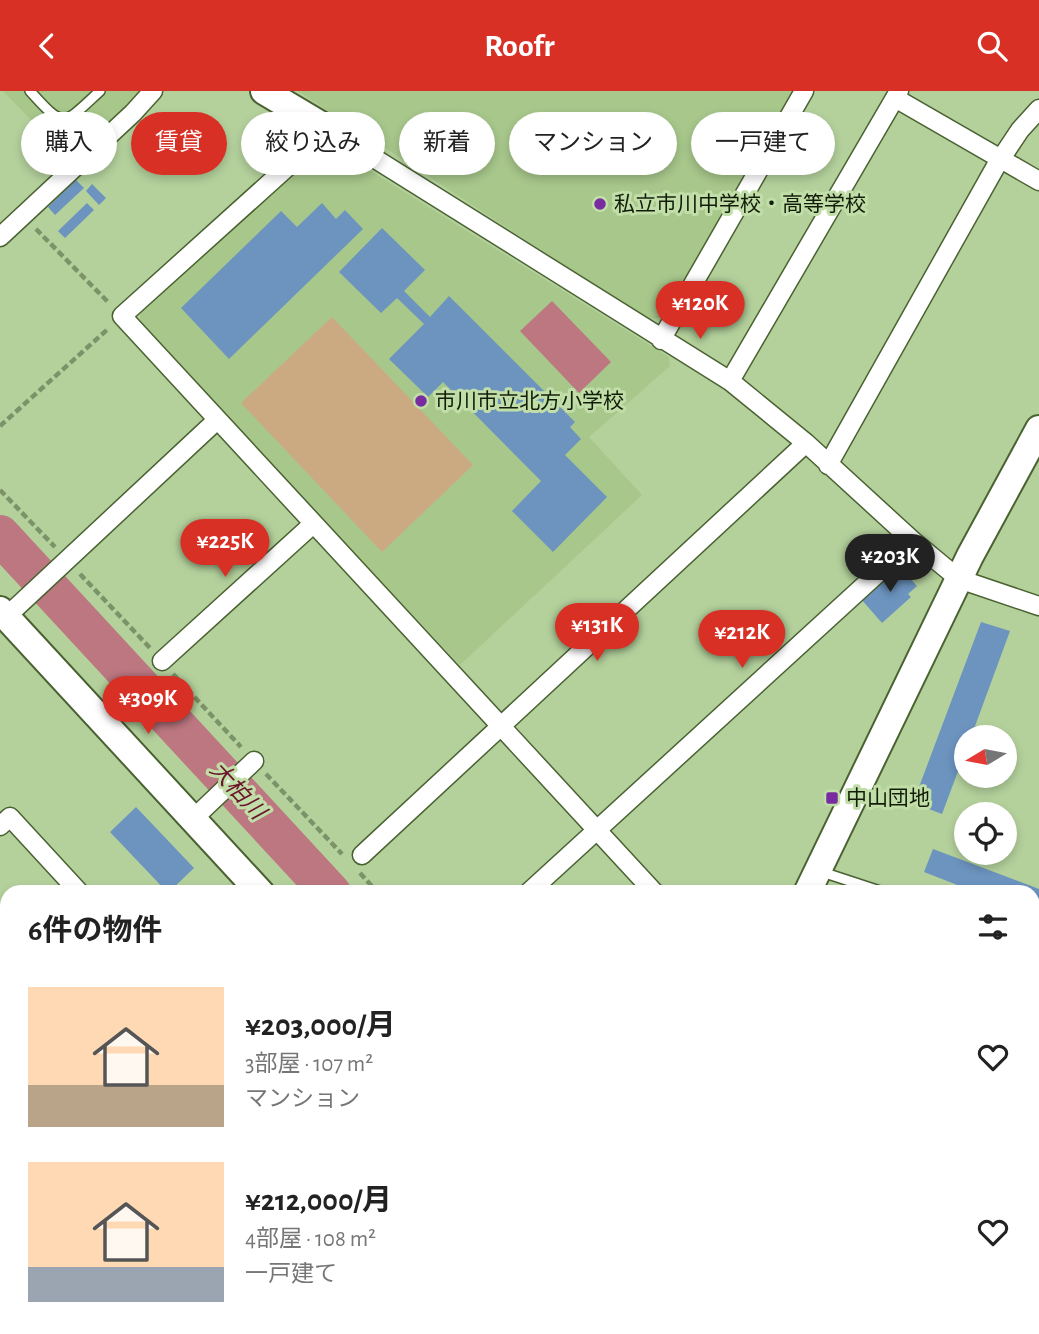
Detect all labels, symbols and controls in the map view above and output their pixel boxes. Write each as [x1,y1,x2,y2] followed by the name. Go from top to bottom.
[28,27,66,65] icon: back
[973,27,1011,65] icon: search
[484,30,555,62] text: Roofr
[21,112,117,175] chip: 購入
[131,112,227,175] chip: 賃貸
[241,112,385,175] chip: 絞り込み
[399,112,495,175] chip: 新着
[509,112,677,175] chip: マンション
[691,112,835,175] chip: 一戸建て
[614,193,866,215] place label: 私立市川中学校・高等学校
[592,196,608,212] marker: 私立市川中学校・高等学校
[651,281,749,341] pin: ¥120K
[672,292,728,315] text: ¥120K
[435,390,624,412] place label: 市川市立北方小学校
[413,393,429,409] marker: 市川市立北方小学校
[176,519,274,579] pin: ¥225K
[196,530,254,553] text: ¥225K
[841,535,939,594] pin: ¥203K
[861,545,919,568] text: ¥203K
[548,603,646,663] pin: ¥131K
[693,611,791,670] pin: ¥212K
[571,614,623,637] text: ¥131K
[714,621,770,644] text: ¥212K
[99,677,197,736] pin: ¥309K
[119,687,177,710] text: ¥309K
[954,725,1017,787] north arrow
[954,725,1017,865] map controls
[205,757,272,826] water label: 大柏川
[846,787,930,809] place label: 中山団地
[824,790,840,806] marker: 中山団地
[954,802,1017,865] button: locate
[974,908,1012,946] icon: filters
[28,916,163,946] text: 6件の物件
[245,1011,396,1041] text: ¥203,000/月
[84,1015,168,1099] icon: home
[974,1038,1012,1076] icon: heart
[245,1053,373,1076] text: 3部屋 · 107 m²
[245,1088,360,1111] text: マンション
[245,1186,392,1216] text: ¥212,000/月
[84,1190,168,1274] icon: home
[974,1213,1012,1251] icon: heart
[245,1228,376,1251] text: 4部屋 · 108 m²
[245,1263,337,1286] text: 一戸建て

